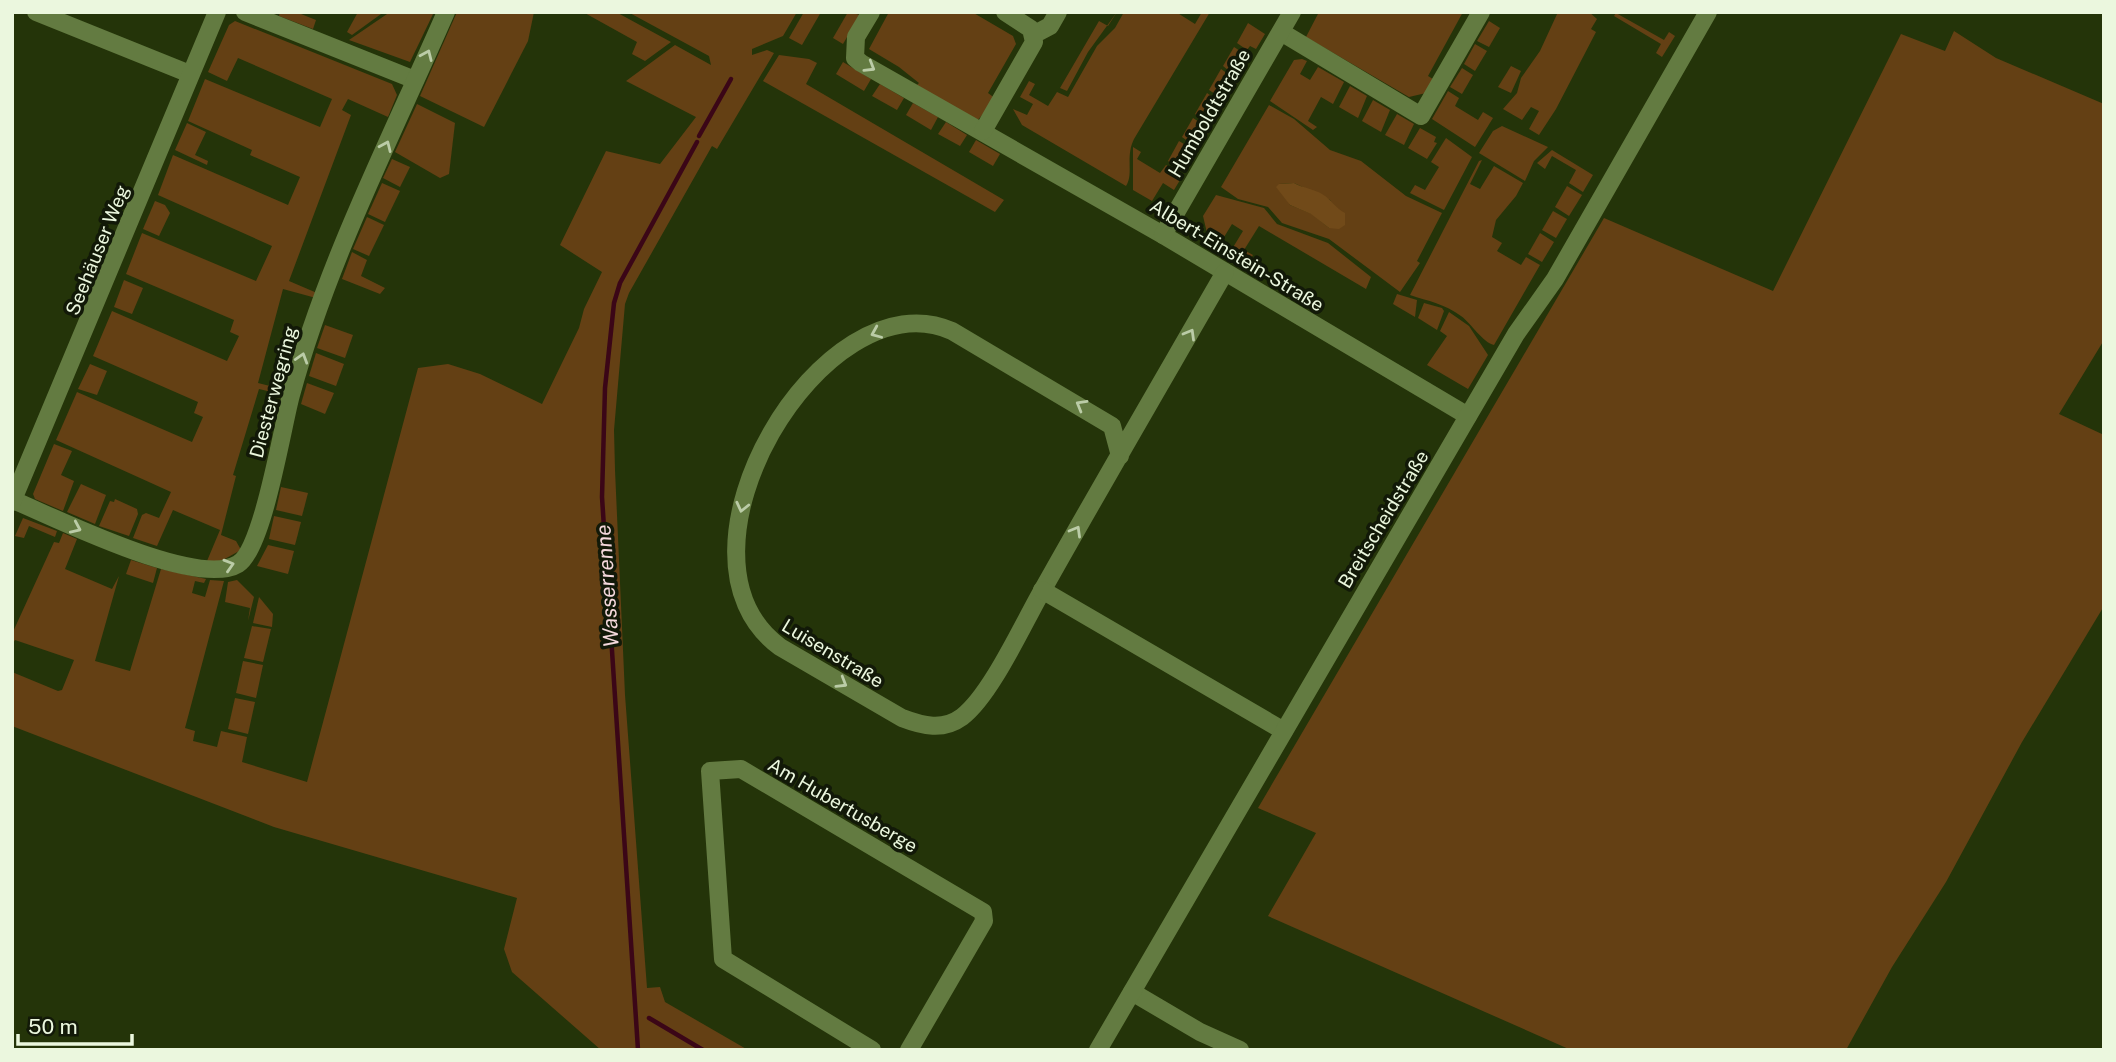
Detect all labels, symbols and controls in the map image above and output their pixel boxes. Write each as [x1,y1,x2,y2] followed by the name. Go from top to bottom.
[1163,45,1255,181] street label: Humboldtstraße
[419,50,433,63] one-way arrow
[862,59,875,72] one-way arrow
[378,141,392,153] one-way arrow
[61,182,133,318] street label: Seehäuser Weg
[1146,194,1328,316] street label: Albert-Einstein-Straße
[245,323,301,460] street label: Diesterwegring
[871,325,884,339] one-way arrow
[1182,328,1195,341] one-way arrow
[294,352,309,364] one-way arrow
[1075,401,1088,414] one-way arrow
[1333,446,1433,592] street label: Breitscheidstraße
[736,501,750,513] one-way arrow
[68,520,81,534] one-way arrow
[590,524,624,648] water label: Wasserrenne
[1068,525,1081,538] one-way arrow
[223,559,235,574] one-way arrow
[778,614,888,692] street label: Luisenstraße
[834,675,847,688] one-way arrow
[764,753,922,857] street label: Am Hubertusberge
[18,1002,131,1046] scale bar
[28,1014,78,1039] text: 50 m

